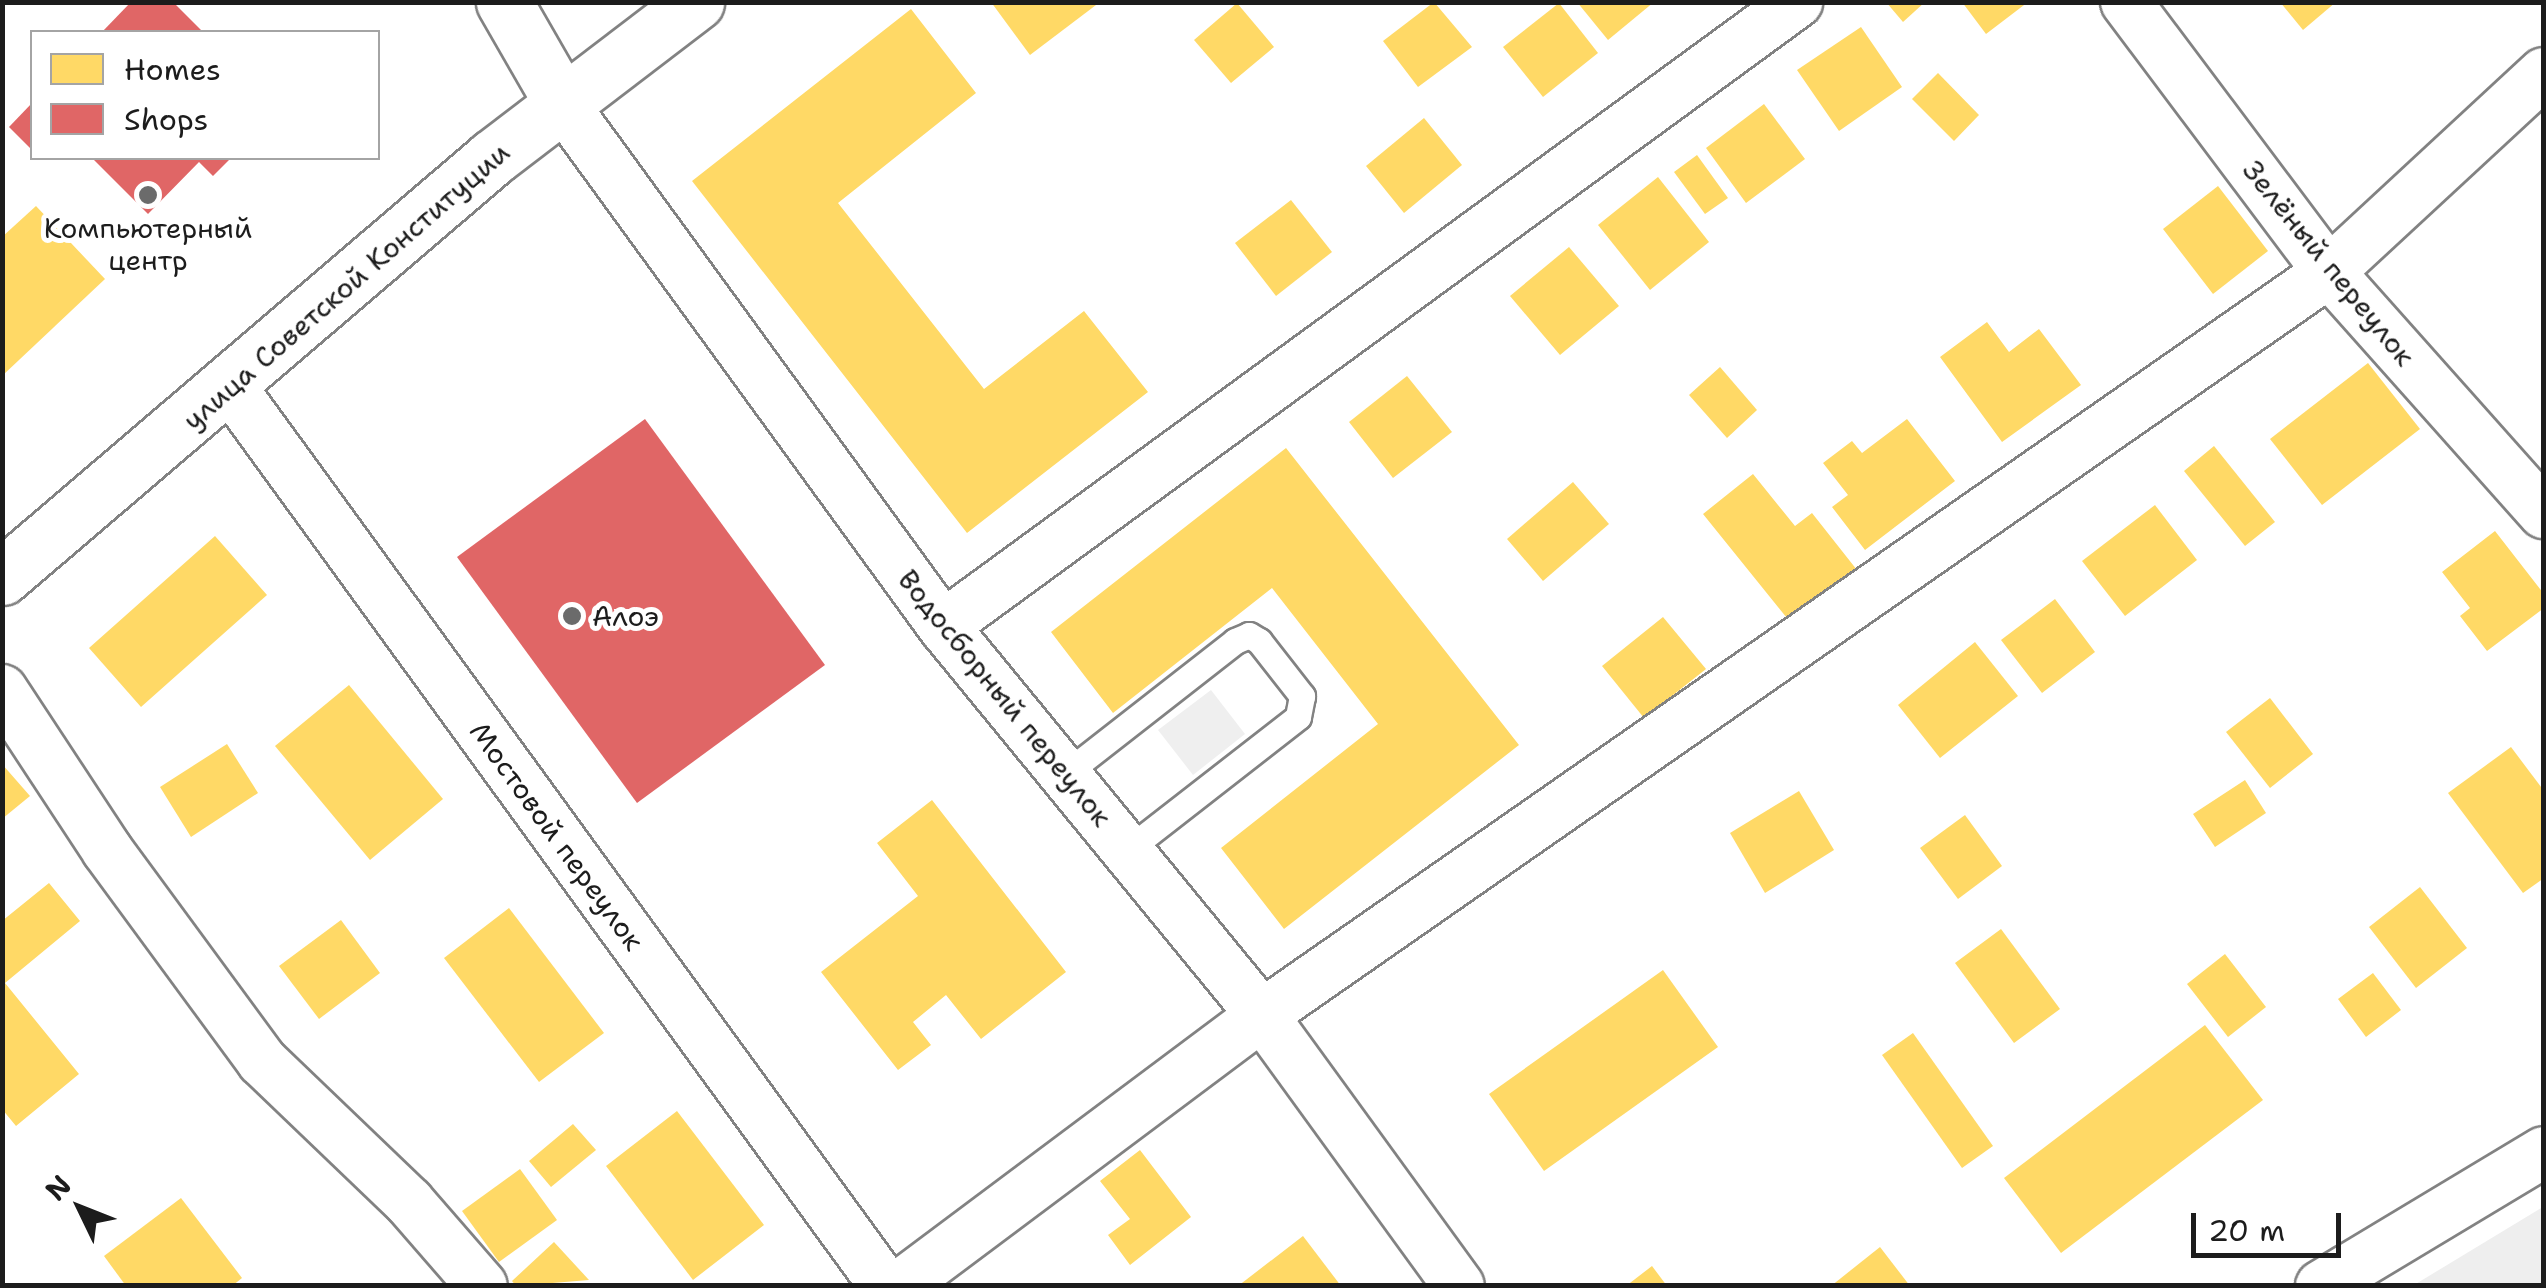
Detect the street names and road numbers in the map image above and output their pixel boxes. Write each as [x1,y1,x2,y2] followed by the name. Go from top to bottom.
[176,135,516,437] street label: улица Советской Конституции
[2236,154,2422,372] street label: Зелёный переулок
[891,563,1119,833] street label: Водосборный переулок
[463,715,651,957] street label: Мостовой переулок

